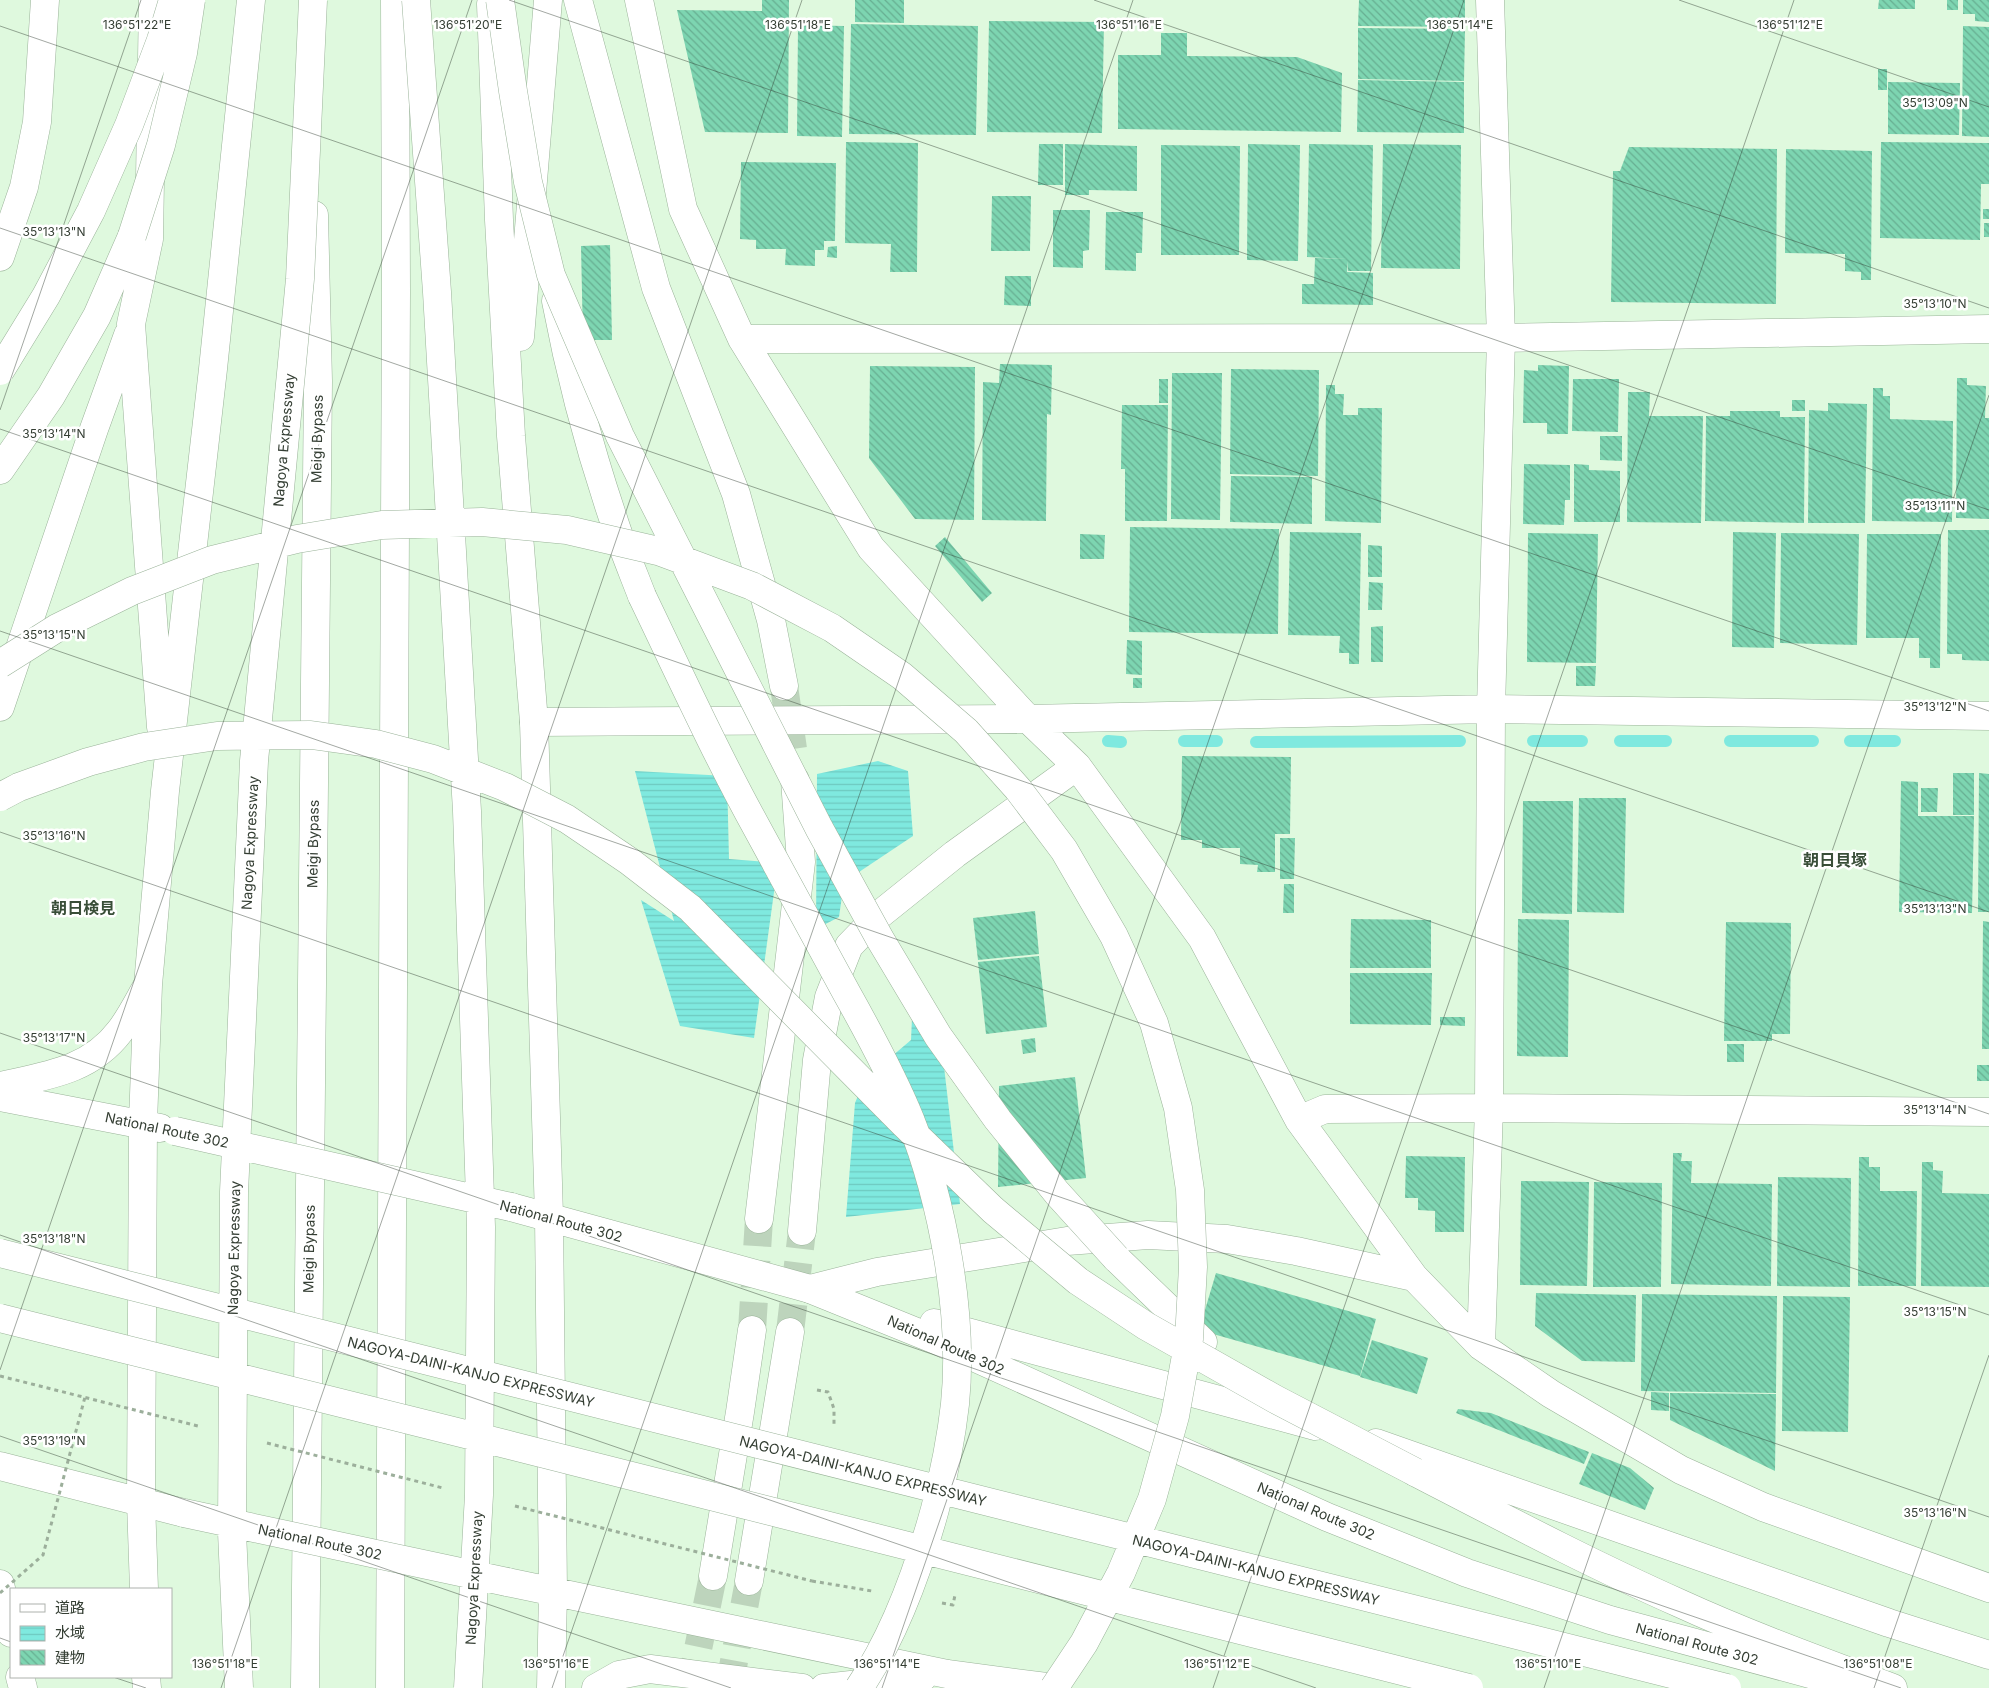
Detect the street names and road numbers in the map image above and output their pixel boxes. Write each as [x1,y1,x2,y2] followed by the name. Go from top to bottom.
[269,372,298,508] street label: Nagoya Expressway
[307,395,326,483] street label: Meigi Bypass
[237,775,262,910] street label: Nagoya Expressway
[303,800,322,888] street label: Meigi Bypass
[104,1108,231,1151] street label: National Route 302
[224,1181,243,1315] street label: Nagoya Expressway
[498,1196,624,1245] street label: National Route 302
[299,1205,318,1293] street label: Meigi Bypass
[885,1311,1007,1378] street label: National Route 302
[346,1333,597,1411] street label: NAGOYA-DAINI-KANJO EXPRESSWAY
[738,1432,989,1510] street label: NAGOYA-DAINI-KANJO EXPRESSWAY
[1255,1478,1378,1543] street label: National Route 302
[461,1510,486,1645] street label: Nagoya Expressway
[257,1520,384,1563] street label: National Route 302
[1131,1531,1382,1609] street label: NAGOYA-DAINI-KANJO EXPRESSWAY
[1634,1619,1760,1668] street label: National Route 302

